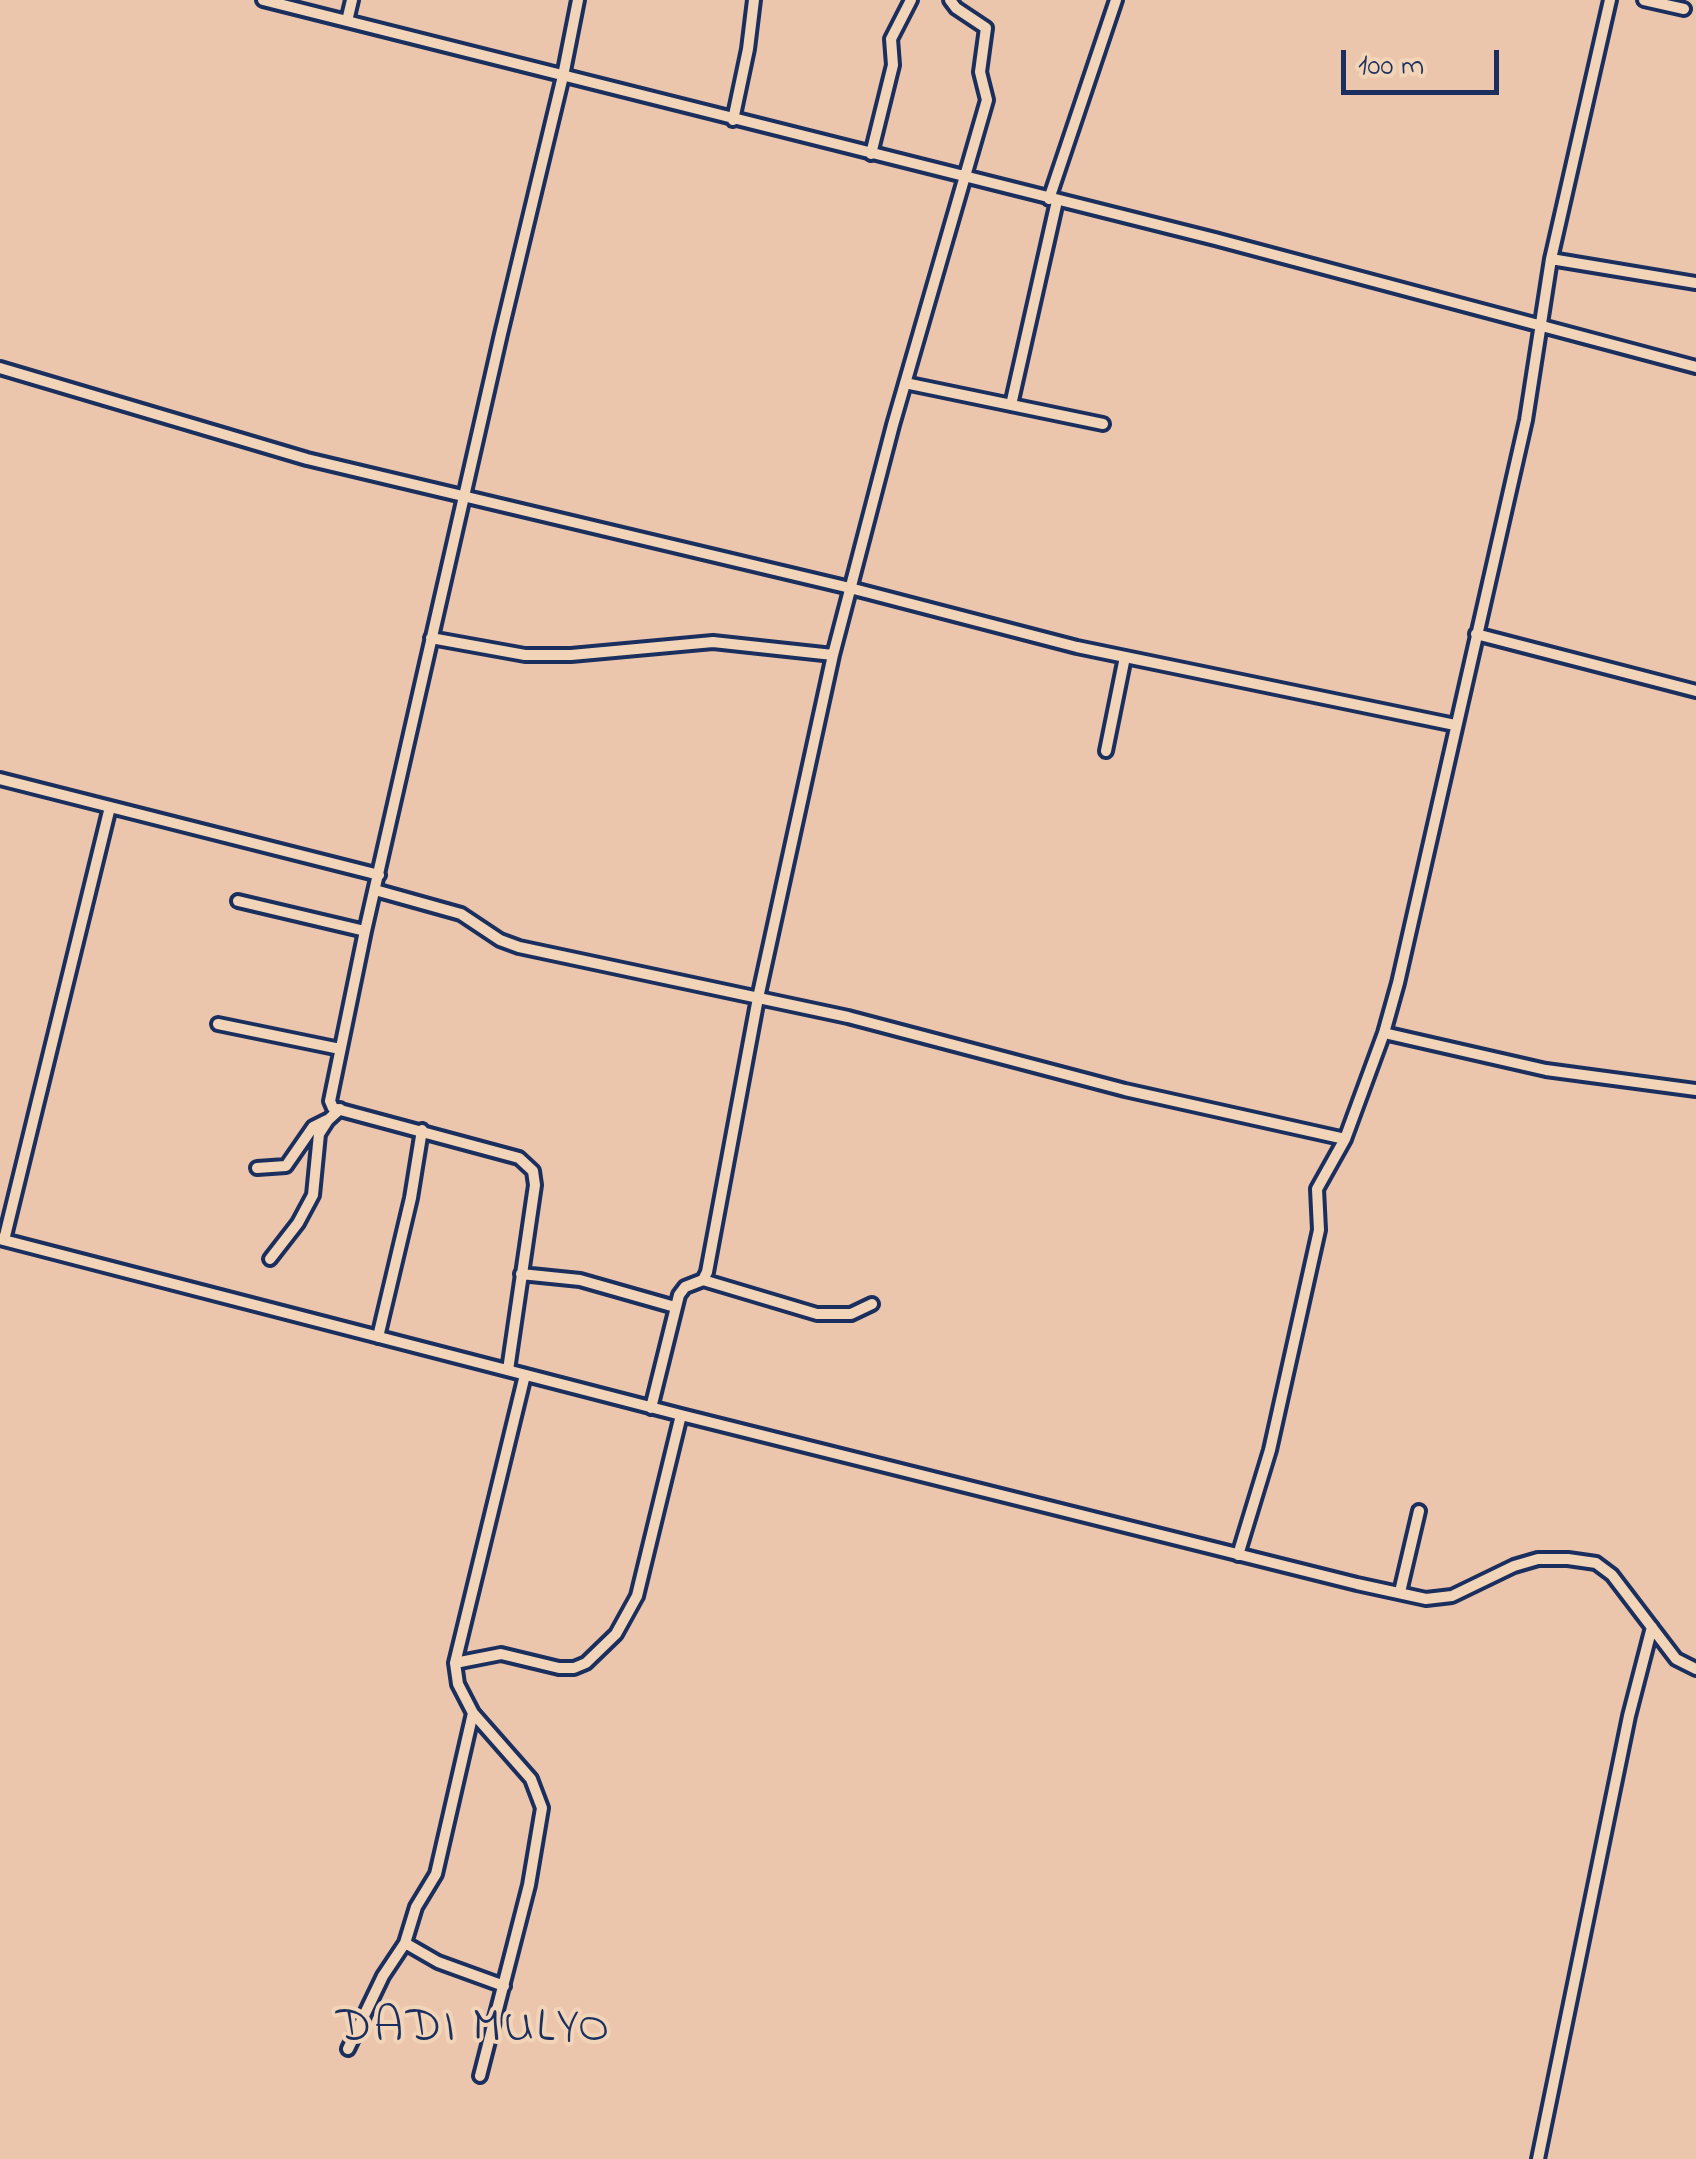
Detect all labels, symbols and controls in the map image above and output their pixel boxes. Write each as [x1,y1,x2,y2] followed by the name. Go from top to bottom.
[1346,30,1504,92] scale bar
[1358,45,1424,89] text: 100 m
[336,2003,612,2061] district label: DADI MULYO

